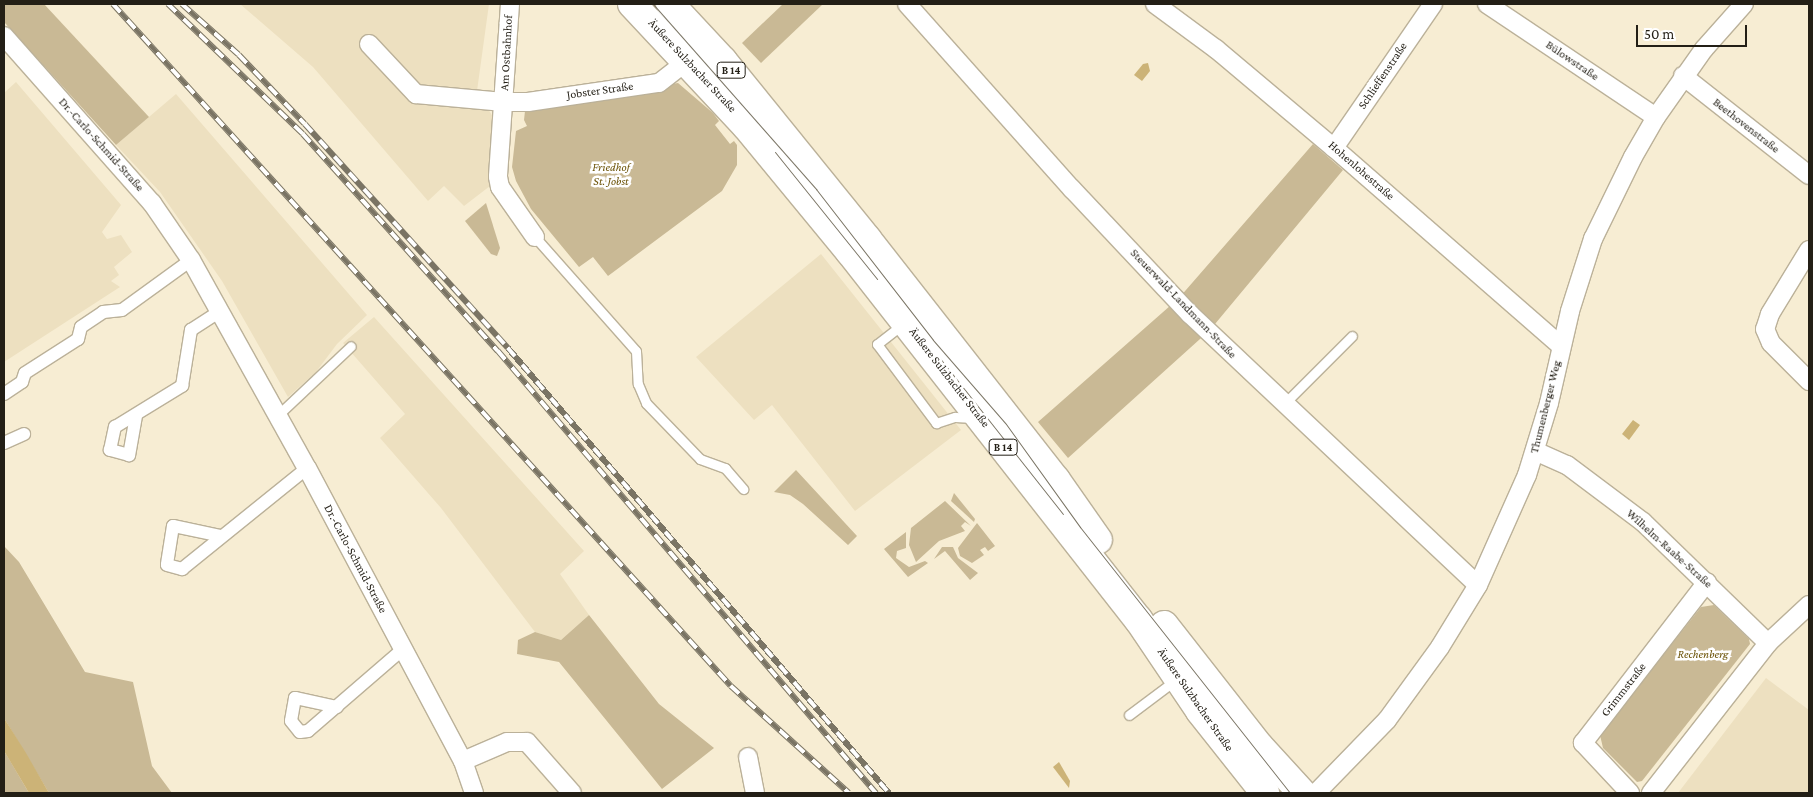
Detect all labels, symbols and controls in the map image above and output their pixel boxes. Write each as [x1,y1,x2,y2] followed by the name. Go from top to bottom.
[498,15,516,91] street label: Am Ostbahnhof
[1638,15,1749,47] scale bar
[645,16,739,116] street label: Äußere Sulzbacher Straße
[1644,26,1674,42] text: 50 m
[1543,38,1601,84] street label: Bülowstraße
[1355,40,1411,112] street label: Schlieffenstraße
[716,62,746,78] road number: B 14
[566,79,634,103] street label: Jobster Straße
[55,95,147,195] street label: Dr.-Carlo-Schmid-Straße
[1710,95,1782,157] street label: Beethovenstraße
[1325,138,1397,204] street label: Hohenlohestraße
[592,161,630,189] park label: Friedhof St. Jobst
[1127,246,1239,362] street label: Steuerwald-Landmann-Straße
[906,325,992,431] street label: Äußere Sulzbacher Straße
[1527,359,1565,455] street label: Thumenberger Weg
[988,438,1018,456] road number: B 14
[320,502,390,616] street label: Dr.-Carlo-Schmid-Straße
[1623,507,1715,591] street label: Wilhelm-Raabe-Straße
[1154,646,1236,754] street label: Äußere Sulzbacher Straße
[1678,648,1728,662] park label: Rechenberg
[1598,660,1650,720] street label: Grimmstraße

